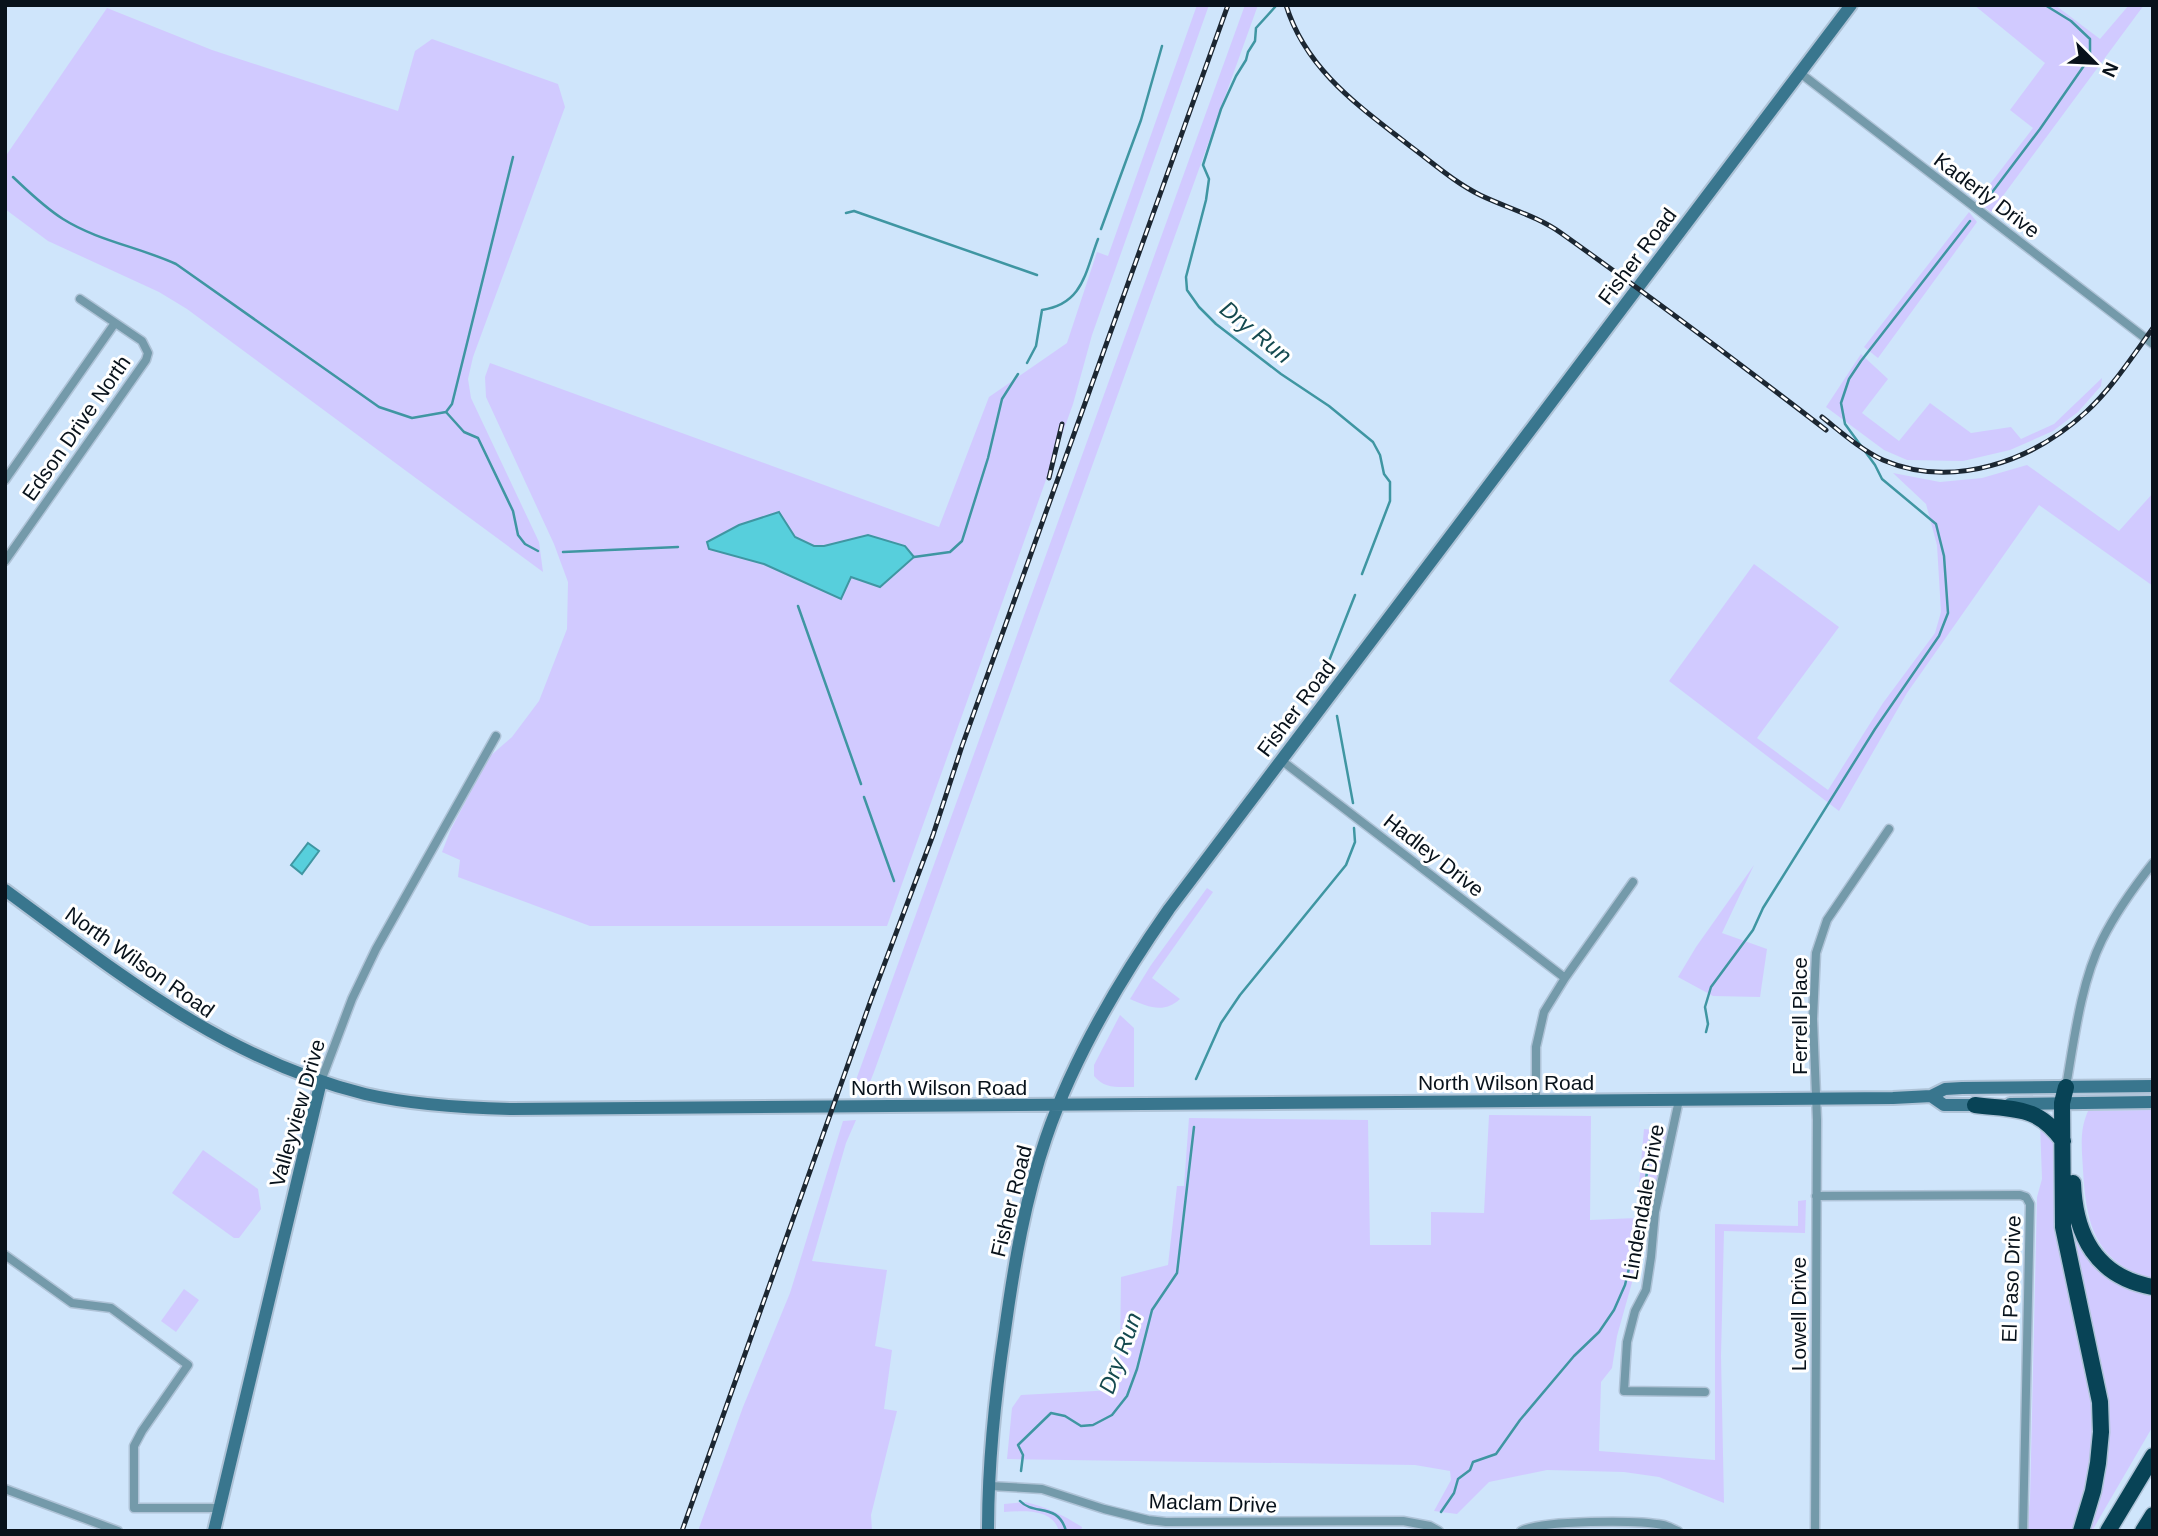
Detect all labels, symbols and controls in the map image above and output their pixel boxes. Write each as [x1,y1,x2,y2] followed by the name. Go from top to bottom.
[2060,28,2130,98] north arrow
[2098,59,2122,80] text: N
[1930,148,2044,242] street label: Kaderly Drive
[1593,203,1681,309] street label: Fisher Road
[1215,295,1297,369] water label: Dry Run
[17,351,135,505] street label: Edson Drive North
[1252,655,1340,761] street label: Fisher Road
[1380,809,1488,901] street label: Hadley Drive
[61,902,219,1022] street label: North Wilson Road
[1788,957,1811,1075] street label: Ferrell Place
[265,1037,329,1189] street label: Valleyview Drive
[1418,1071,1594,1094] street label: North Wilson Road
[851,1076,1027,1099] street label: North Wilson Road
[1618,1122,1668,1282] street label: Lindendale Drive
[986,1143,1036,1259] street label: Fisher Road
[1997,1215,2025,1343] street label: El Paso Drive
[1787,1257,1810,1371] street label: Lowell Drive
[1093,1309,1147,1397] water label: Dry Run
[1148,1489,1278,1517] street label: Maclam Drive

